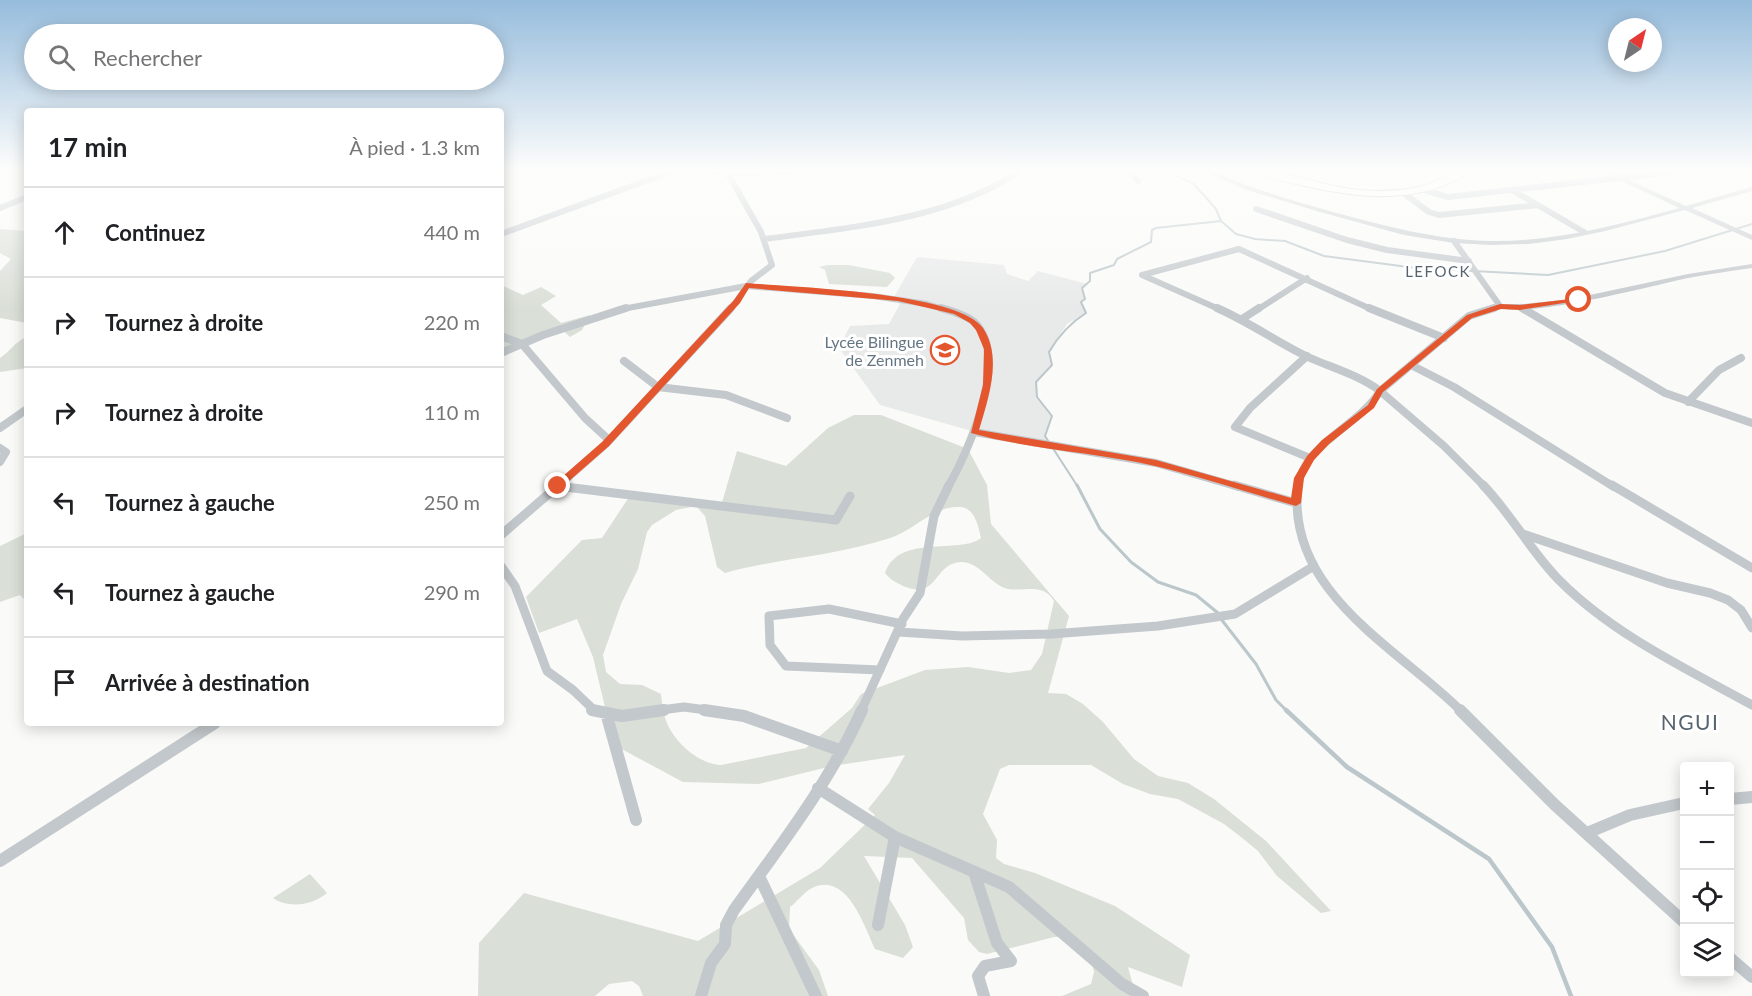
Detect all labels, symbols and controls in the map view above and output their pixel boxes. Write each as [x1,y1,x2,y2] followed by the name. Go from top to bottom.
[1608,18,1662,72] north arrow
[24,24,504,90] search box
[45,41,78,74] icon: search
[93,44,202,71] text: Rechercher
[48,131,128,163] text: 17 min
[349,135,480,159] text: À pied · 1.3 km
[48,216,81,249] icon: ahead
[105,219,205,246] text: Continuez
[424,220,480,244] text: 440 m
[1405,262,1471,280] district label: LEFOCK
[1565,286,1591,312] route start
[48,306,81,339] icon: right
[105,309,263,336] text: Tournez à droite
[424,310,480,334] text: 220 m
[825,332,924,369] place label: Lycée Bilingue de Zenmeh
[929,334,961,366] school or university icon: Lycée Bilingue de Zenmeh
[48,396,81,429] icon: right
[105,399,263,426] text: Tournez à droite
[424,400,480,424] text: 110 m
[544,472,570,498] route end
[48,486,81,519] icon: left
[105,489,275,516] text: Tournez à gauche
[424,490,480,514] text: 250 m
[48,576,81,609] icon: left
[105,579,275,606] text: Tournez à gauche
[424,580,480,604] text: 290 m
[48,666,81,699] icon: arrive
[105,669,310,696] text: Arrivée à destination
[1661,709,1719,734] district label: NGUI
[1680,762,1734,978] map controls
[1680,762,1734,816] button: +
[1680,816,1734,870] button: −
[1680,870,1734,924] button: locate
[1680,924,1734,978] button: layers

